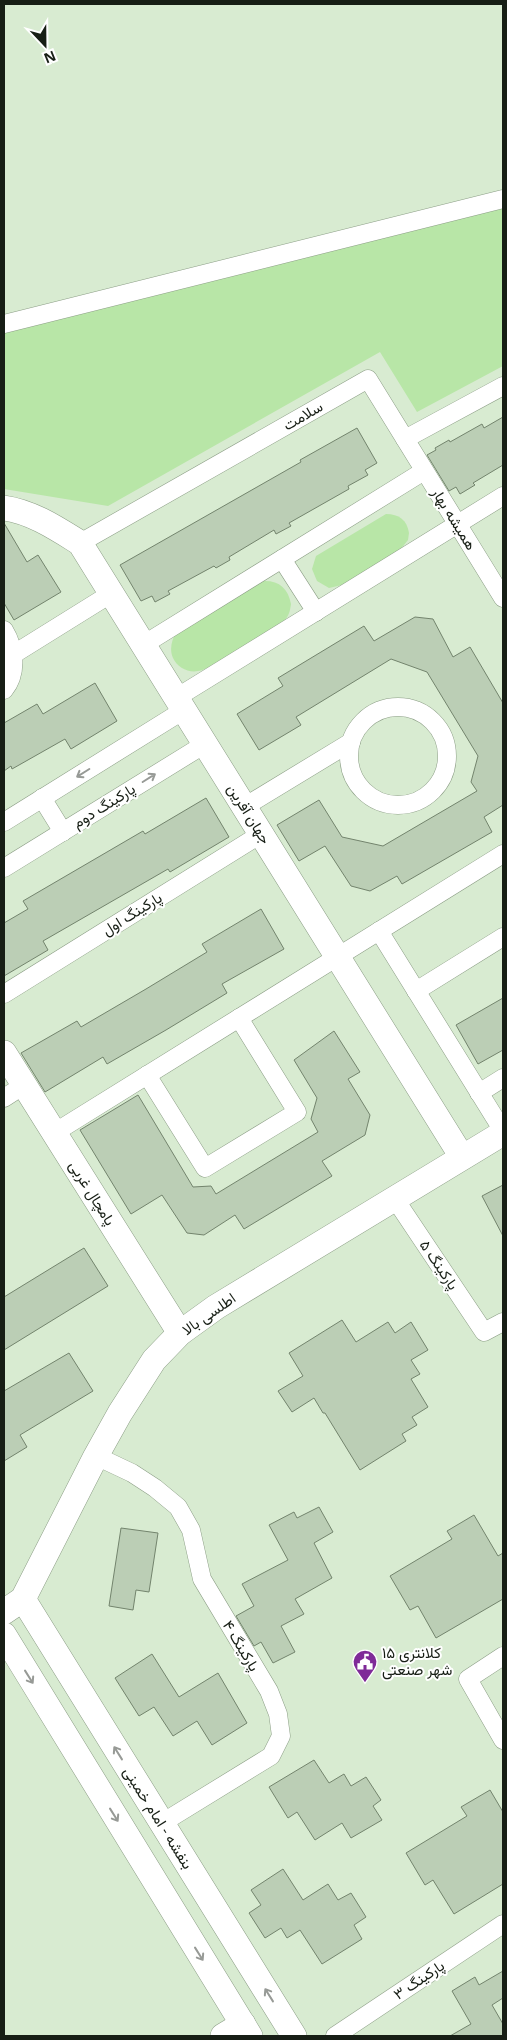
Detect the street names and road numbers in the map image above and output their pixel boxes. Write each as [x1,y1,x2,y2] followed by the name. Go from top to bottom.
[279,396,326,434] street label: سلامت
[427,483,482,553] street label: همیشه بهار
[68,778,139,833] street label: پارکینگ دوم
[223,779,276,848] street label: جهان آفرین
[98,887,166,940] street label: پارکینگ اول
[64,1156,121,1229] street label: پامچال غربی
[415,1235,464,1294] street label: پارکینگ ۵
[178,1287,240,1340] street label: اطلسی بالا
[218,1616,265,1675] street label: پارکینگ ۴
[118,1763,198,1873] street label: بنفشه - امام خمینی
[389,1955,448,2004] street label: پارکینگ ۳

